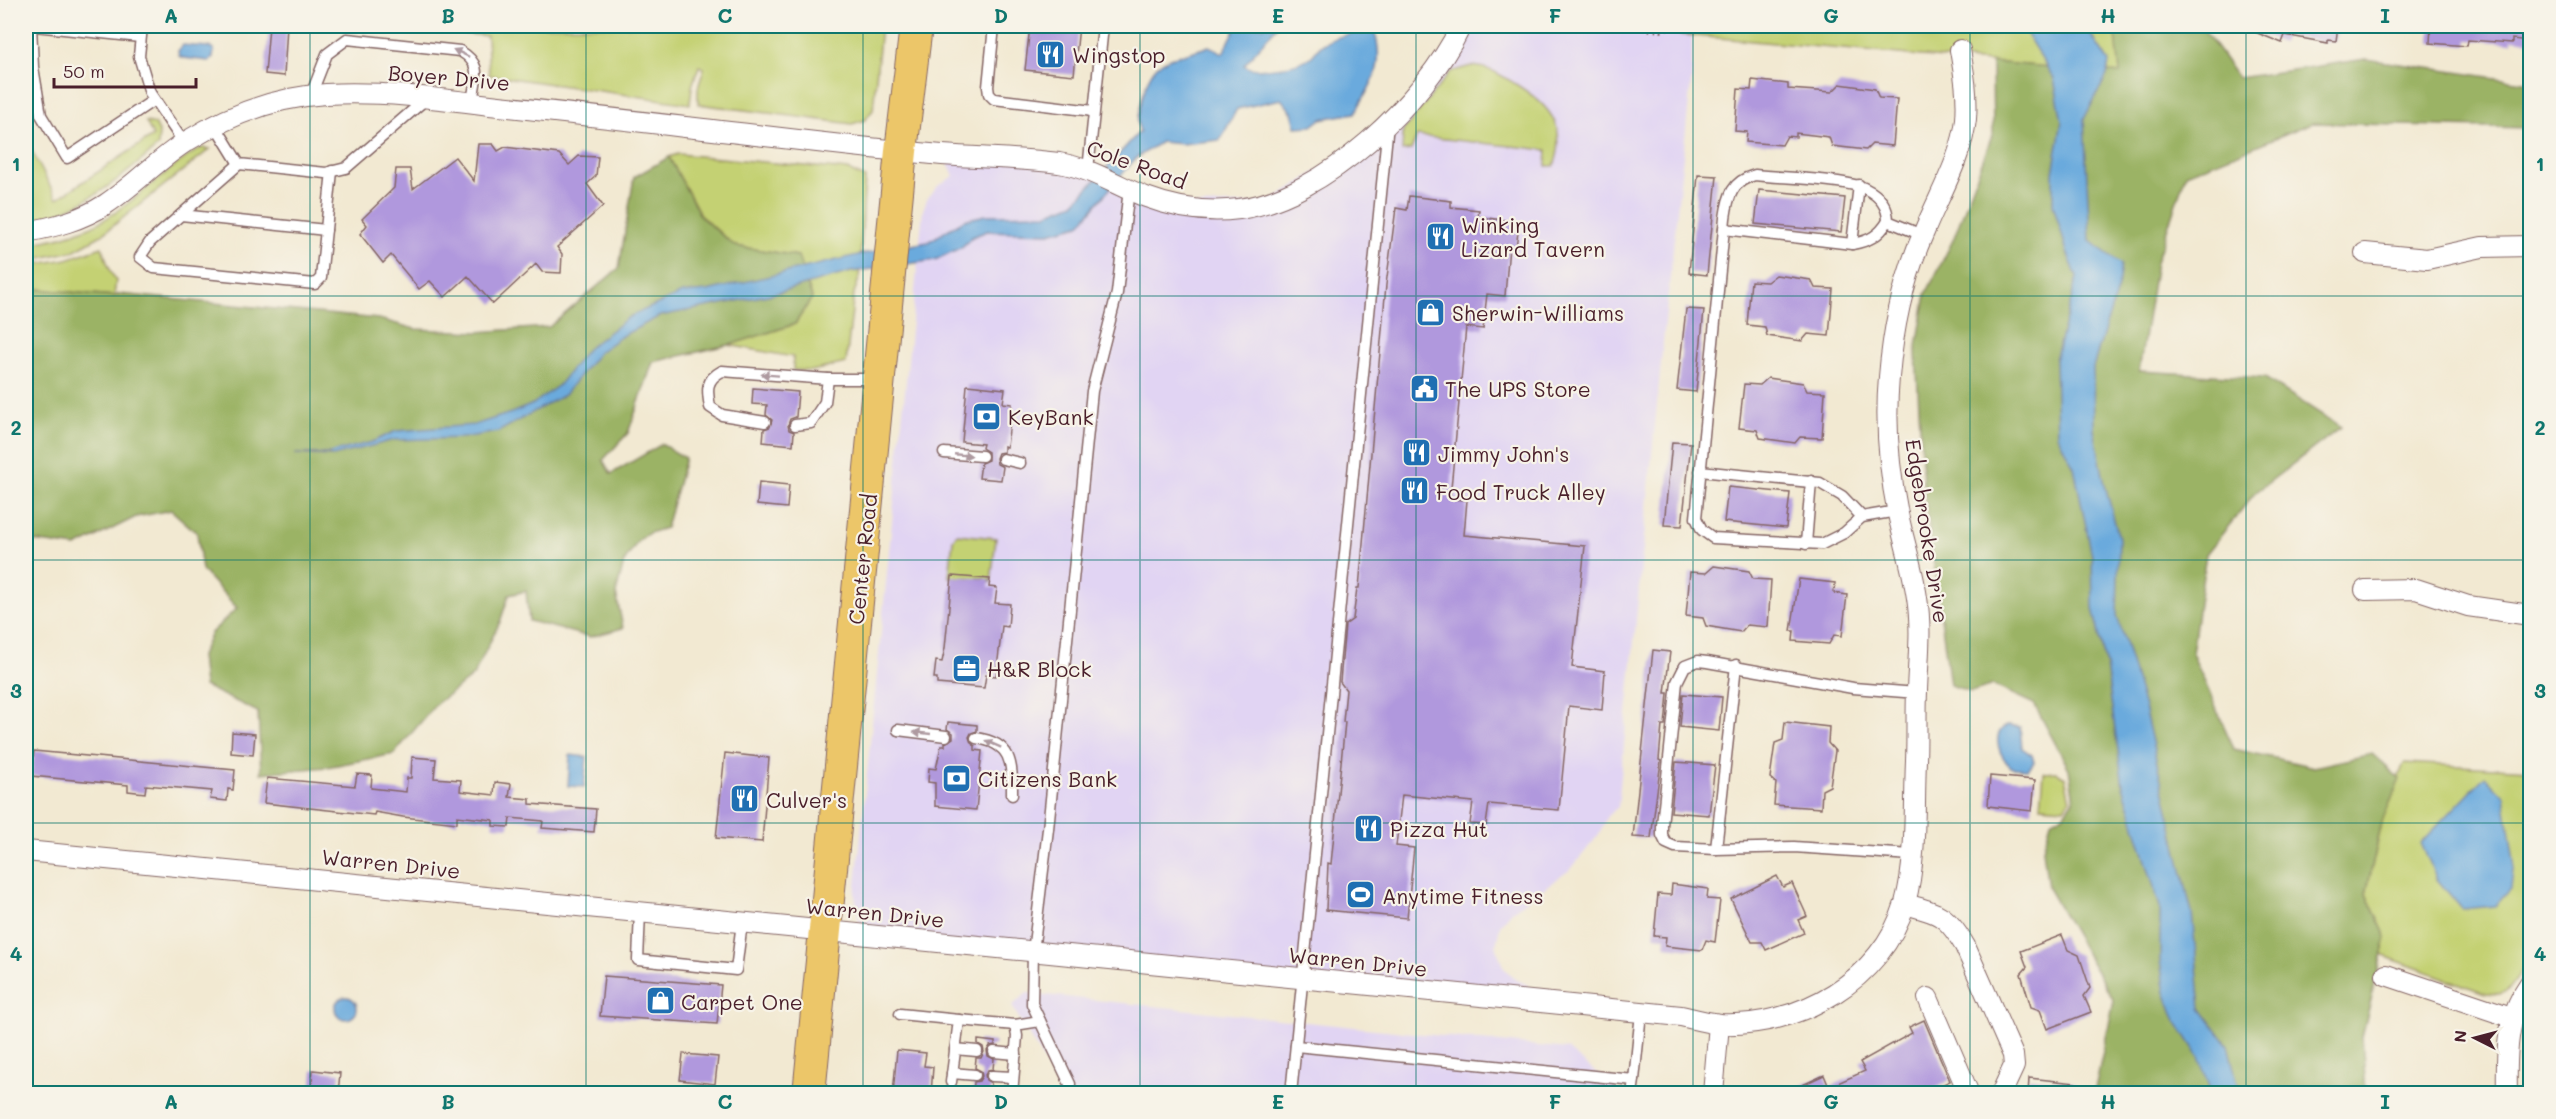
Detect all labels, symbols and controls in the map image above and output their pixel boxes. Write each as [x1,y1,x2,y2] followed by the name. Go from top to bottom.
[164,2,178,28] text: A
[441,2,455,28] text: B
[718,2,733,28] text: C
[994,2,1008,28] text: D
[1272,2,1284,28] text: E
[1549,2,1562,28] text: F
[1823,2,1839,28] text: G
[2100,2,2116,28] text: H
[2380,2,2390,28] text: I
[1035,38,1067,70] restaurant icon: Wingstop
[1072,41,1166,68] place label: Wingstop
[451,48,469,58] one-way arrow
[54,51,196,89] scale bar
[387,58,511,96] street label: Boyer Drive
[63,59,105,83] text: 50 m
[1083,133,1191,195] street label: Cole Road
[12,150,20,176] text: 1
[2536,150,2544,176] text: 1
[1461,211,1605,262] place label: Winking Lizard Tavern
[1424,220,1456,252] restaurant icon: Winking Lizard Tavern
[1415,296,1447,328] shop icon: Sherwin-Williams
[1452,299,1624,326] place label: Sherwin-Williams
[761,370,780,380] one-way arrow
[1408,372,1440,404] public building icon: The UPS Store
[1445,375,1591,402] place label: The UPS Store
[971,400,1003,432] bank icon: KeyBank
[1008,403,1094,430] place label: KeyBank
[10,414,22,440] text: 2
[2534,414,2546,440] text: 2
[1401,437,1433,469] restaurant icon: Jimmy John's
[1900,437,1956,625] street label: Edgebrooke Drive
[1438,440,1569,467] place label: Jimmy John's
[954,450,973,460] one-way arrow
[1399,475,1431,507] restaurant icon: Food Truck Alley
[1436,478,1606,505] place label: Food Truck Alley
[842,492,882,626] street label: Center Road
[950,652,982,684] office icon: H&R Block
[987,655,1092,682] place label: H&R Block
[10,677,22,703] text: 3
[2534,677,2546,703] text: 3
[913,728,932,738] one-way arrow
[985,739,1002,748] one-way arrow
[941,762,973,794] bank icon: Citizens Bank
[978,765,1117,792] place label: Citizens Bank
[729,783,761,815] restaurant icon: Culver's
[766,786,847,813] place label: Culver's
[1353,812,1385,844] restaurant icon: Pizza Hut
[1390,815,1488,842] place label: Pizza Hut
[320,842,462,884] street label: Warren Drive
[1345,879,1377,911] sports icon: Anytime Fitness
[1382,882,1544,909] place label: Anytime Fitness
[804,891,946,933] street label: Warren Drive
[10,940,23,966] text: 4
[1287,940,1429,982] street label: Warren Drive
[2534,940,2547,966] text: 4
[644,985,676,1017] shop icon: Carpet One
[681,988,803,1015] place label: Carpet One
[2445,1008,2505,1068] north arrow
[2449,1029,2471,1044] text: N
[164,1088,178,1114] text: A
[441,1088,455,1114] text: B
[718,1088,733,1114] text: C
[994,1088,1008,1114] text: D
[1272,1088,1284,1114] text: E
[1549,1088,1562,1114] text: F
[1823,1088,1839,1114] text: G
[2100,1088,2116,1114] text: H
[2380,1088,2390,1114] text: I

